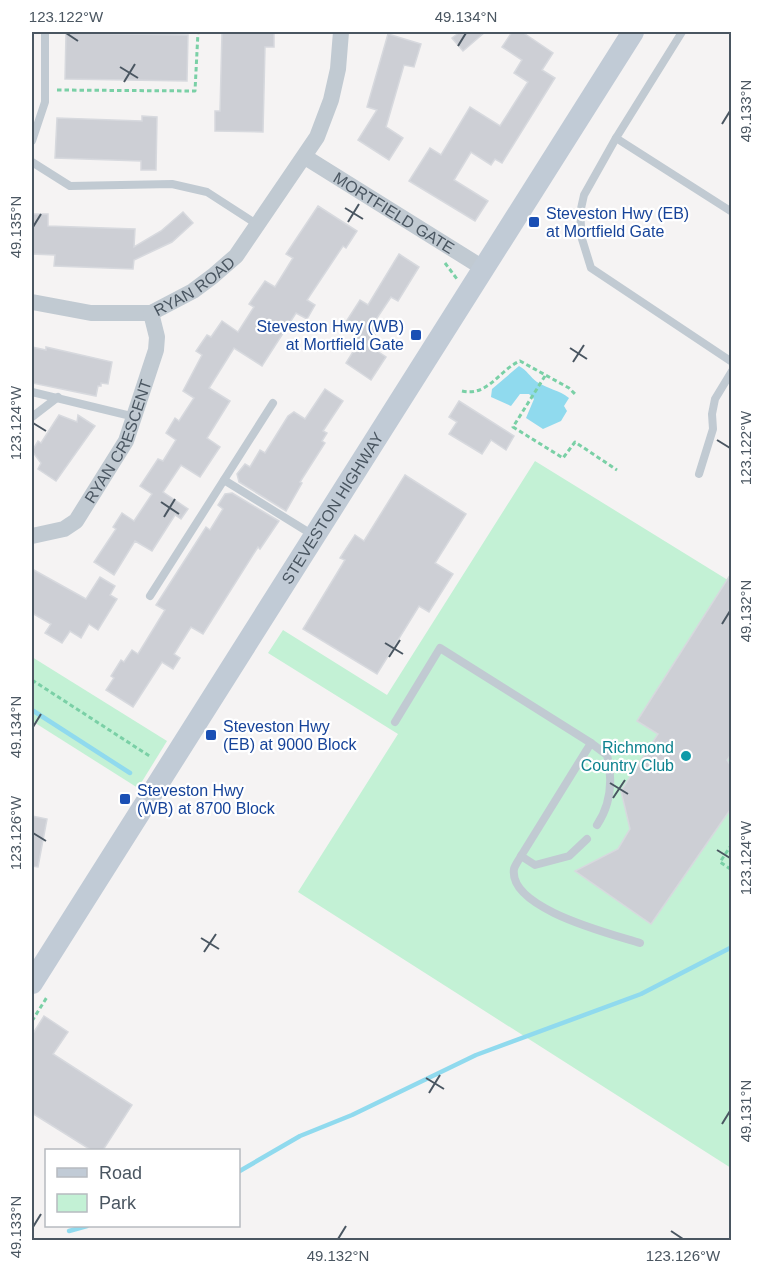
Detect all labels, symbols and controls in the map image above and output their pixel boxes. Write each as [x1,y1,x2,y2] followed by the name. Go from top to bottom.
[29,8,104,25] text: 123.122°W
[435,8,497,25] text: 49.134°N
[737,80,754,142] text: 49.133°N
[330,169,457,257] street label: MORTFIELD GATE
[7,196,24,258] text: 49.135°N
[546,205,689,240] place label: Steveston Hwy (EB) at Mortfield Gate
[527,215,541,229] marker: Steveston Hwy (EB) at Mortfield Gate
[151,253,238,319] street label: RYAN ROAD
[256,318,404,353] place label: Steveston Hwy (WB) at Mortfield Gate
[409,328,423,342] marker: Steveston Hwy (WB) at Mortfield Gate
[81,377,155,506] street label: RYAN CRESCENT
[7,385,24,460] text: 123.124°W
[737,410,754,485] text: 123.122°W
[279,429,387,587] street label: STEVESTON HIGHWAY
[737,580,754,642] text: 49.132°N
[7,696,24,758] text: 49.134°N
[223,718,357,753] place label: Steveston Hwy (EB) at 9000 Block
[204,728,218,742] marker: Steveston Hwy (EB) at 9000 Block
[581,739,674,774] place label: Richmond Country Club
[679,749,693,763] marker: Richmond Country Club
[137,782,276,817] place label: Steveston Hwy (WB) at 8700 Block
[118,792,132,806] marker: Steveston Hwy (WB) at 8700 Block
[7,795,24,870] text: 123.126°W
[737,820,754,895] text: 123.124°W
[737,1080,754,1142] text: 49.131°N
[45,1149,240,1227] legend
[99,1163,142,1183] text: Road
[99,1193,137,1213] text: Park
[7,1196,24,1258] text: 49.133°N
[307,1247,369,1264] text: 49.132°N
[646,1247,721,1264] text: 123.126°W

